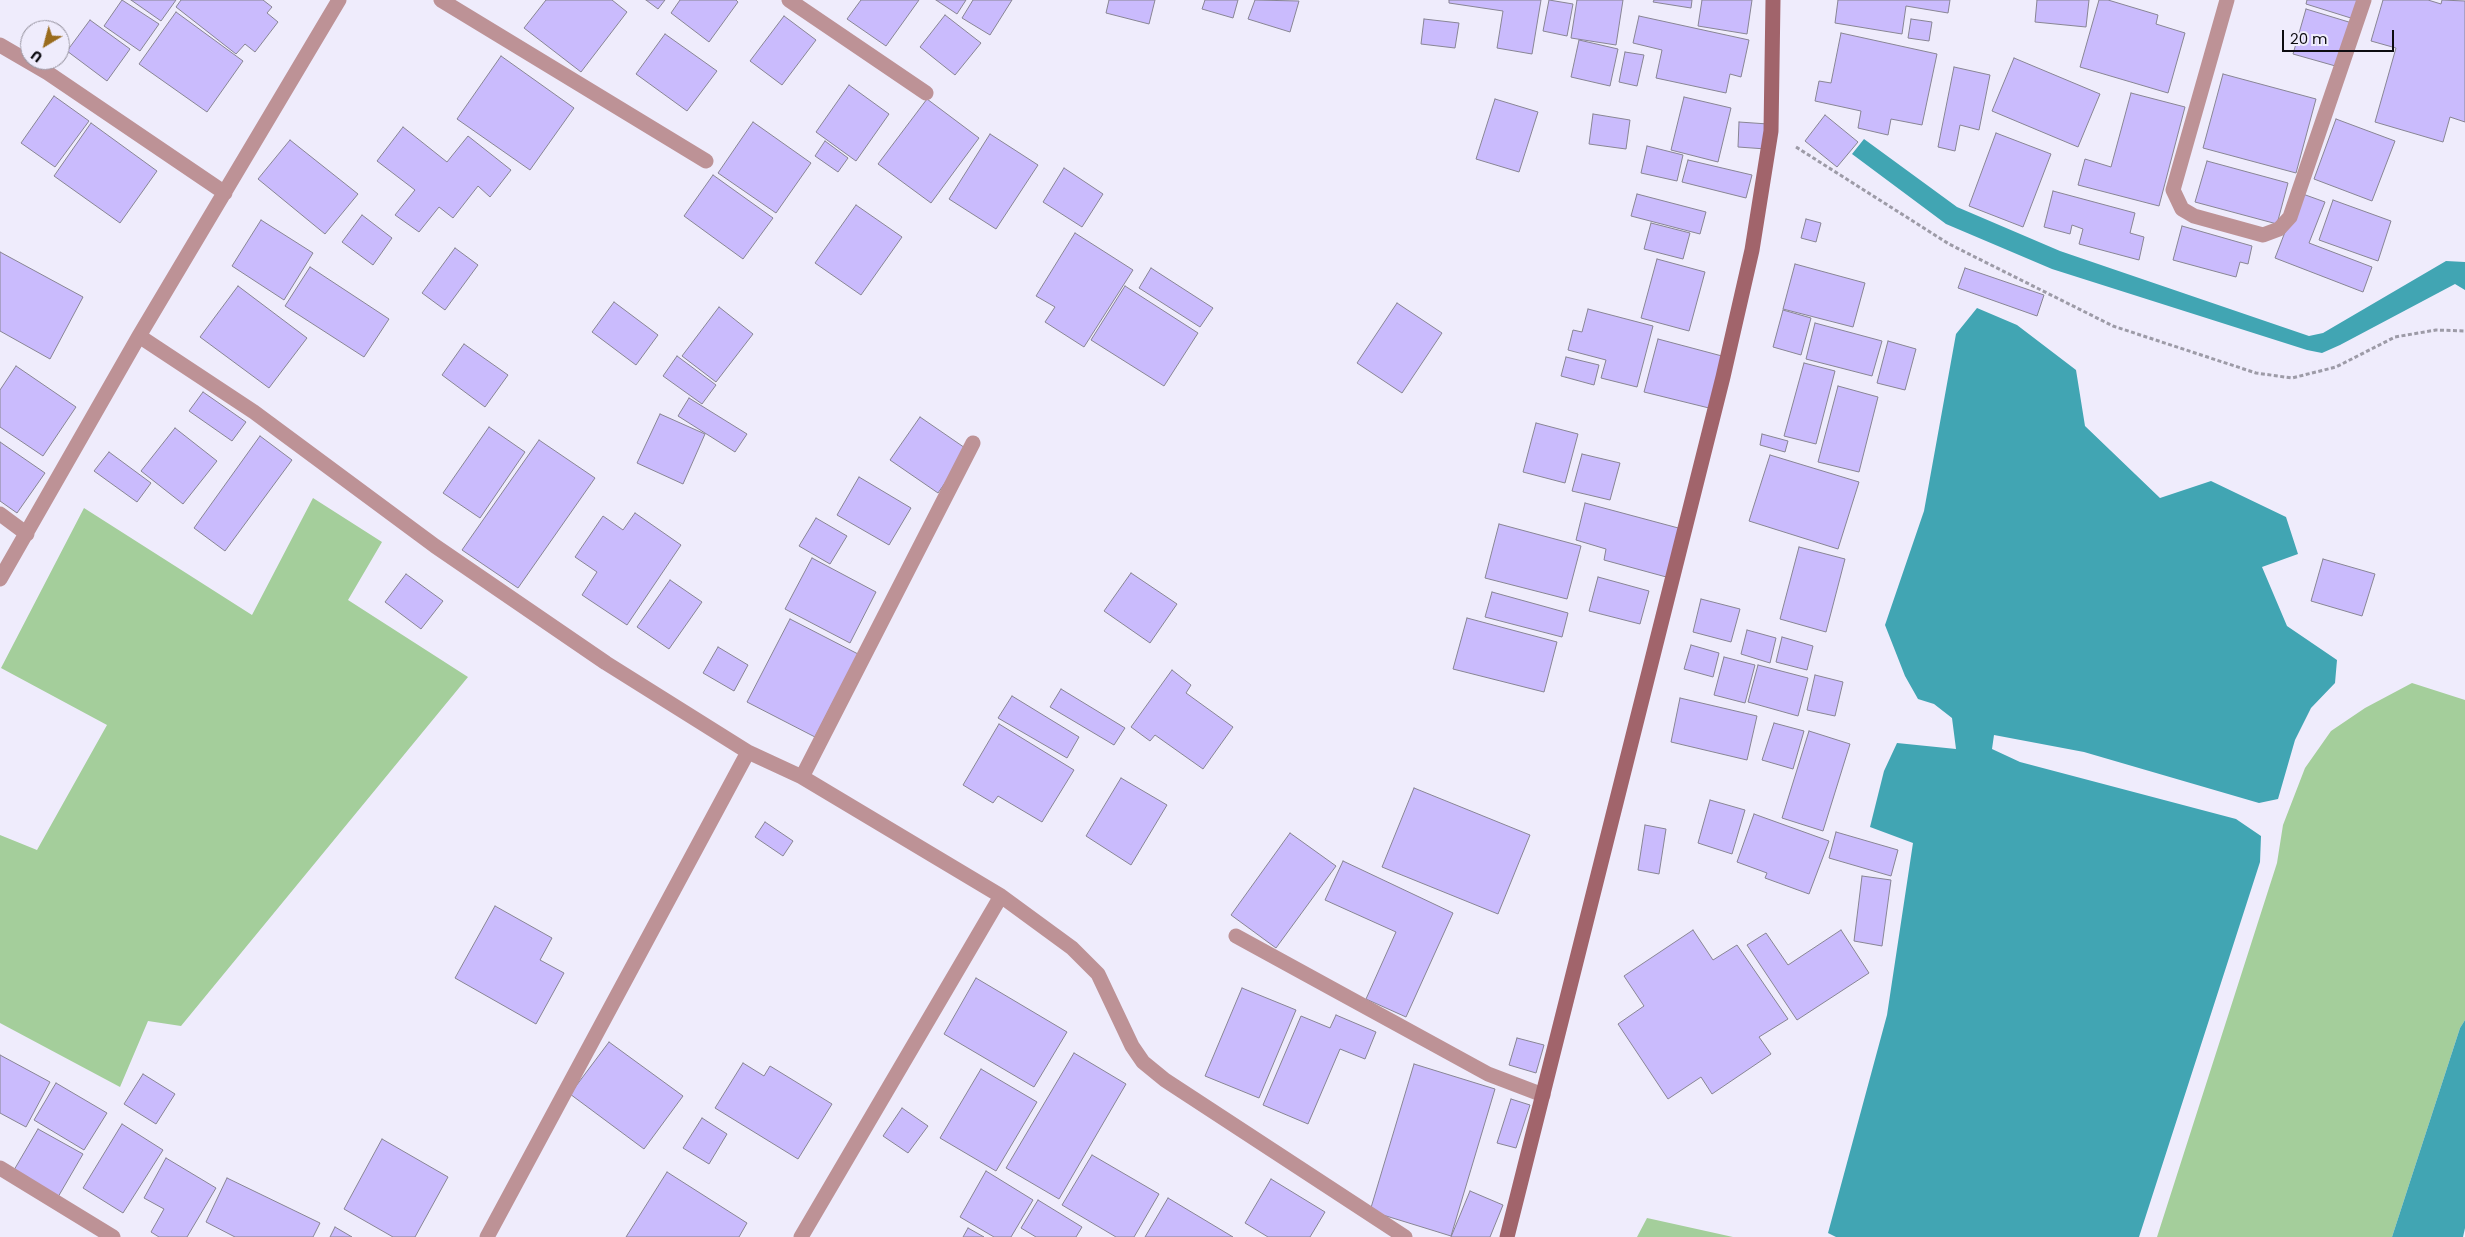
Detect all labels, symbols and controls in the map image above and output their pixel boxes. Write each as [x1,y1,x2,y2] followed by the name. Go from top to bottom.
[20,20,70,70] north arrow
[2285,20,2398,52] scale bar
[2290,28,2328,49] text: 20 m
[27,45,47,67] text: U

